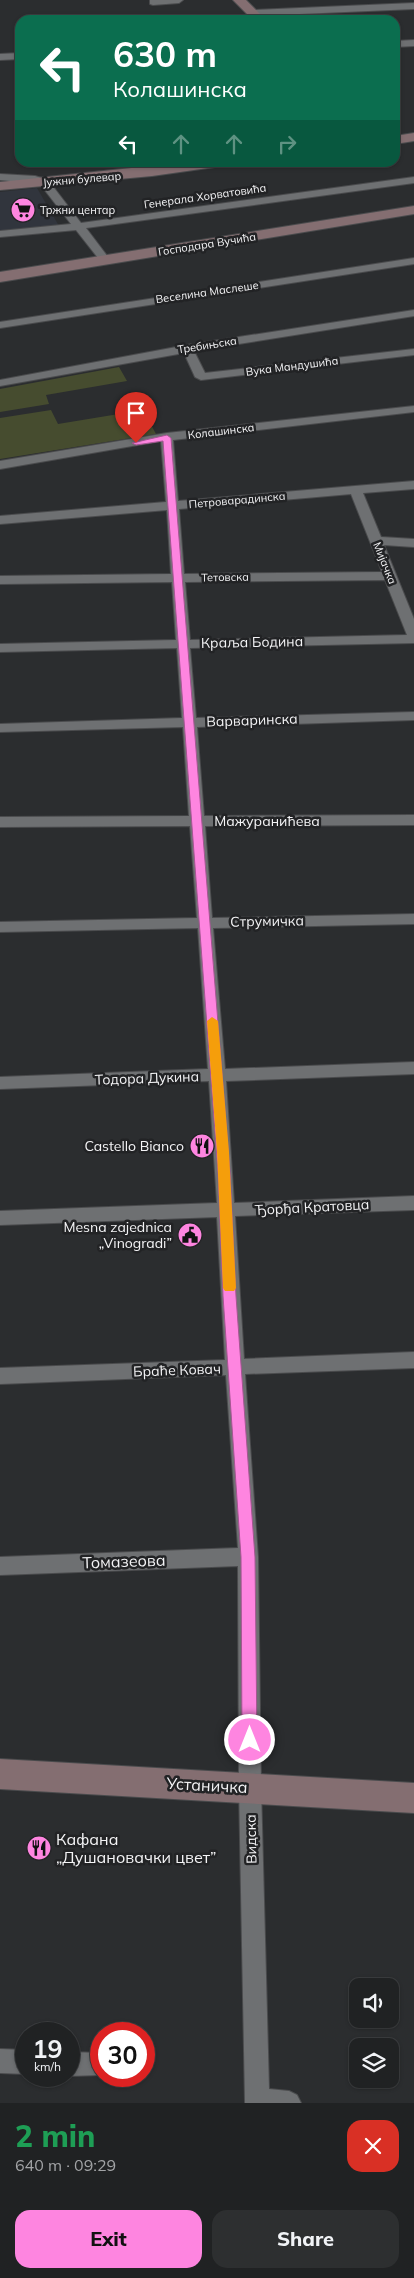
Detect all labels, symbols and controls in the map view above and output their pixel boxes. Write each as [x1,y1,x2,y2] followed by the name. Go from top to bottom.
[113,32,217,76] text: 630 m
[30,35,95,100] icon: left
[113,75,247,103] text: Колашинска
[114,130,142,158] icon: left
[167,130,195,158] icon: ahead
[220,130,248,158] icon: ahead
[273,130,301,158] icon: right
[42,169,122,189] street label: Јужни булевар
[143,180,267,212] street label: Генерала Хорватовића
[10,197,36,223] supermarket icon: Тржни центар
[40,203,116,217] place label: Тржни центар
[157,229,257,259] street label: Господара Вучића
[155,278,259,306] street label: Веселина Маслеше
[176,333,238,357] street label: Требињска
[245,353,339,379] street label: Вука Мандушића
[115,392,157,443] pin
[122,399,150,427] icon: arrive
[187,420,255,442] street label: Колашинска
[188,489,286,511] street label: Петроварадинска
[370,540,400,586] street label: Мијачка
[201,570,249,584] street label: Тетовска
[201,632,303,652] street label: Краља Бодина
[206,709,298,731] street label: Варваринска
[214,812,320,830] street label: Мажуранићева
[230,911,304,931] street label: Струмичка
[95,1067,199,1089] street label: Тодора Дукина
[189,1133,215,1159] restaurant icon: Castello Bianco
[84,1137,184,1155] place label: Castello Bianco
[254,1195,370,1219] street label: Ђорђа Кратовца
[63,1218,172,1252] place label: Mesna zajednica „Vinogradi”
[177,1222,203,1248] public building icon: Mesna zajednica „Vinogradi”
[133,1359,221,1381] street label: Браће Ковач
[82,1550,166,1572] street label: Томазеова
[223,1713,275,1765] position arrow
[165,1773,248,1797] street label: Устаничка
[242,1814,260,1864] street label: Видска
[56,1829,216,1867] place label: Кафана „Душановачки цвет”
[26,1835,52,1861] restaurant icon: Кафана „Душановачки цвет”
[349,1978,399,2088] map controls
[349,1978,399,2028] button: sound
[90,2022,155,2087] speed limit sign: 30
[32,2033,63,2064] text: 19
[349,2038,399,2088] button: layers
[34,2059,61,2074] text: km/h
[15,2117,95,2155] text: 2 min
[347,2120,399,2172] button: close
[15,2155,116,2175] text: 640 m · 09:29
[15,2210,202,2268] button: Exit
[212,2210,399,2268] button: Share

